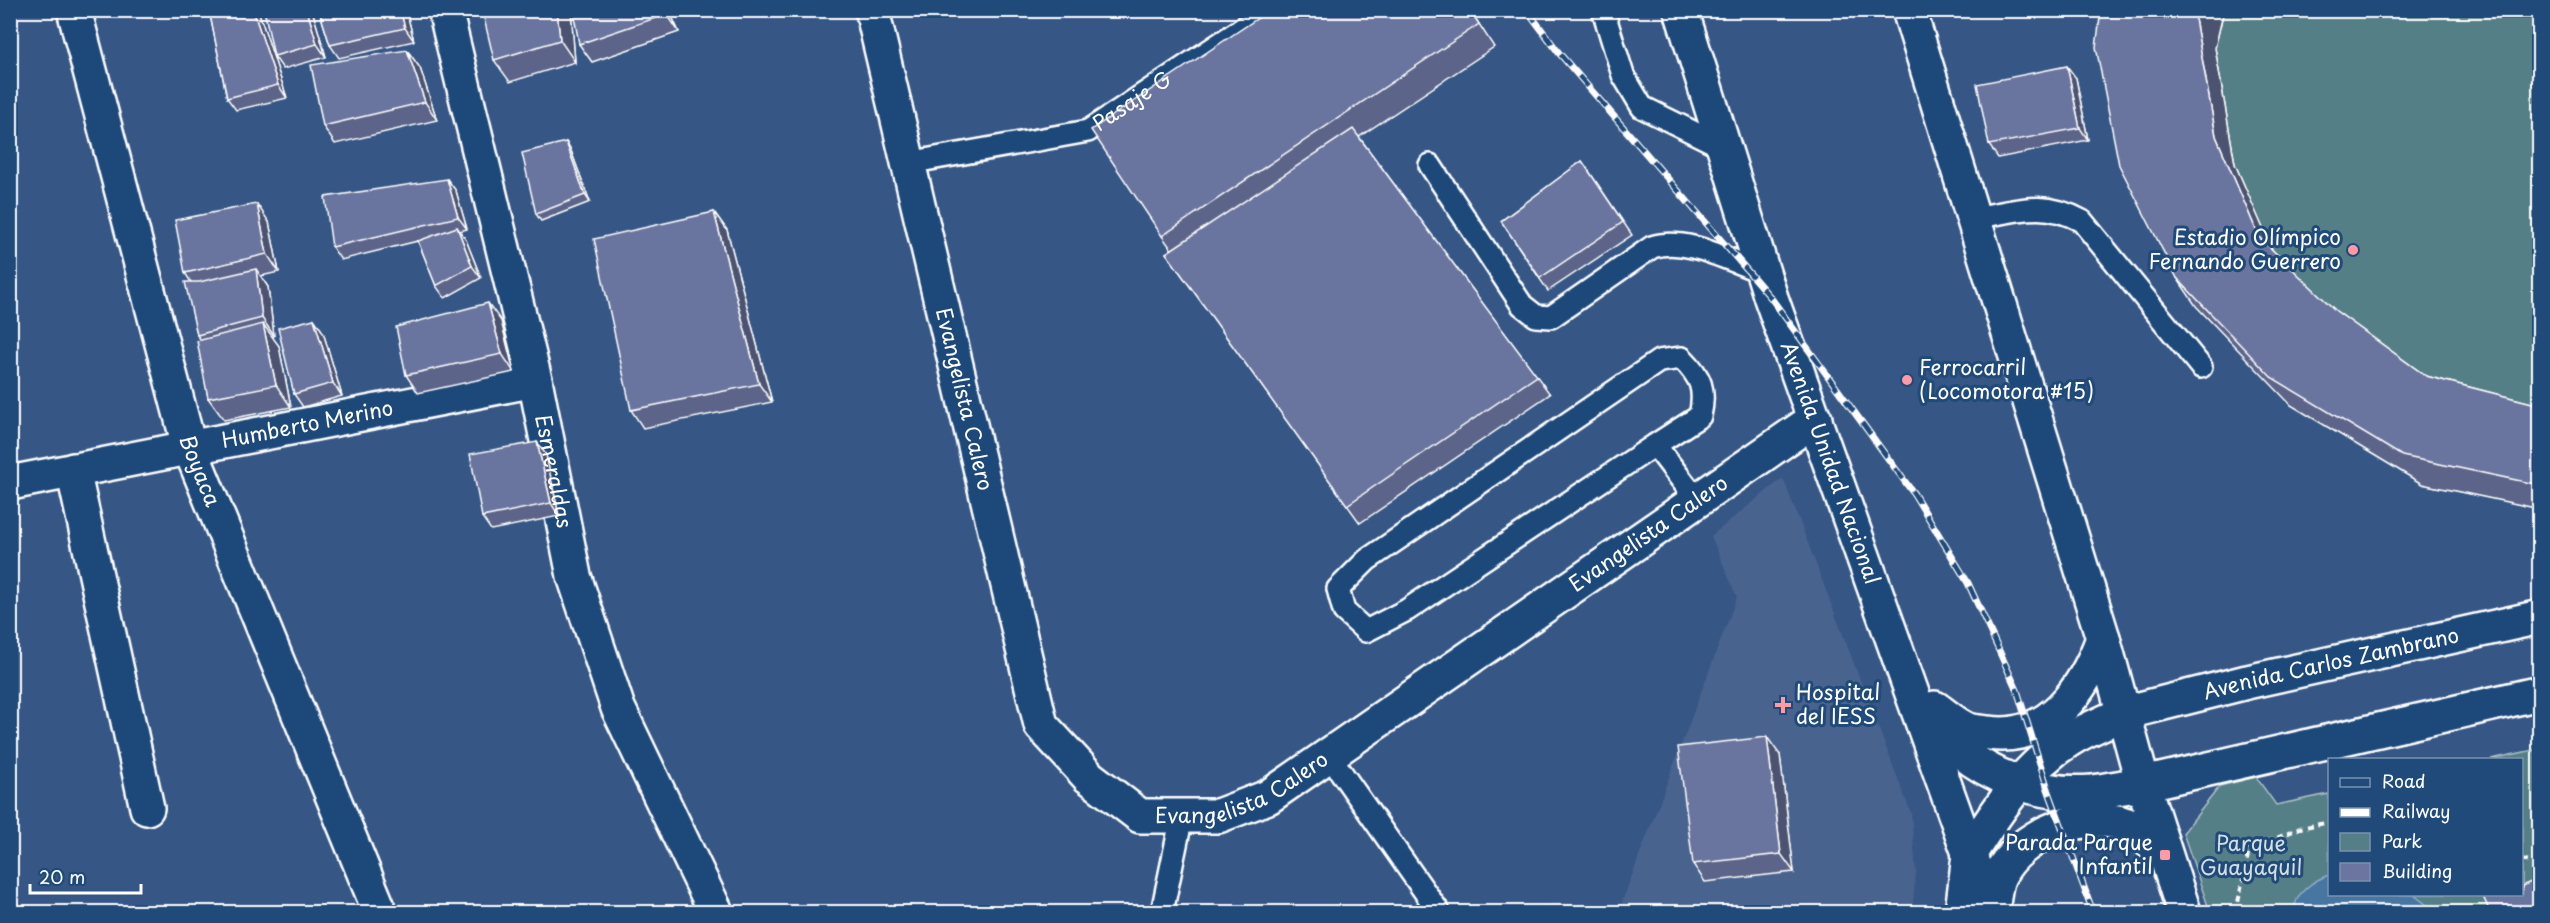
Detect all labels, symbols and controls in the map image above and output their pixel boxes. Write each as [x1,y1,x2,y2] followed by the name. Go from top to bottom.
[1085,62,1177,138] street label: Pasaje G
[2149,220,2341,276] place label: Estadio Olímpico Fernando Guerrero
[2346,243,2360,257] marker: Estadio Olímpico Fernando Guerrero
[929,304,1003,493] street label: Evangelista Calero
[1774,337,1890,588] street label: Avenida Unidad Nacional
[1919,350,2094,406] place label: Ferrocarril (Locomotora #15)
[1900,373,1914,387] marker: Ferrocarril (Locomotora #15)
[218,390,396,455] street label: Humberto Merino
[528,411,582,531] street label: Esmeraldas
[173,431,230,512] street label: Boyaca
[1562,466,1734,599] street label: Evangelista Calero
[2199,617,2462,706] street label: Avenida Carlos Zambrano
[1796,675,1880,731] place label: Hospital del IESS
[1774,696,1792,714] marker: Hospital del IESS
[1155,742,1334,830] street label: Evangelista Calero
[2328,758,2523,896] legend
[2382,767,2426,794] text: Road
[2382,797,2450,824] text: Railway
[2005,825,2153,881] place label: Parada Parque Infantil
[2200,826,2302,882] park label: Parque Guayaquil
[2382,827,2422,854] text: Park
[2158,848,2172,862] marker: Parada Parque Infantil
[30,857,141,895] scale bar
[2382,857,2452,884] text: Building
[39,863,85,890] text: 20 m

